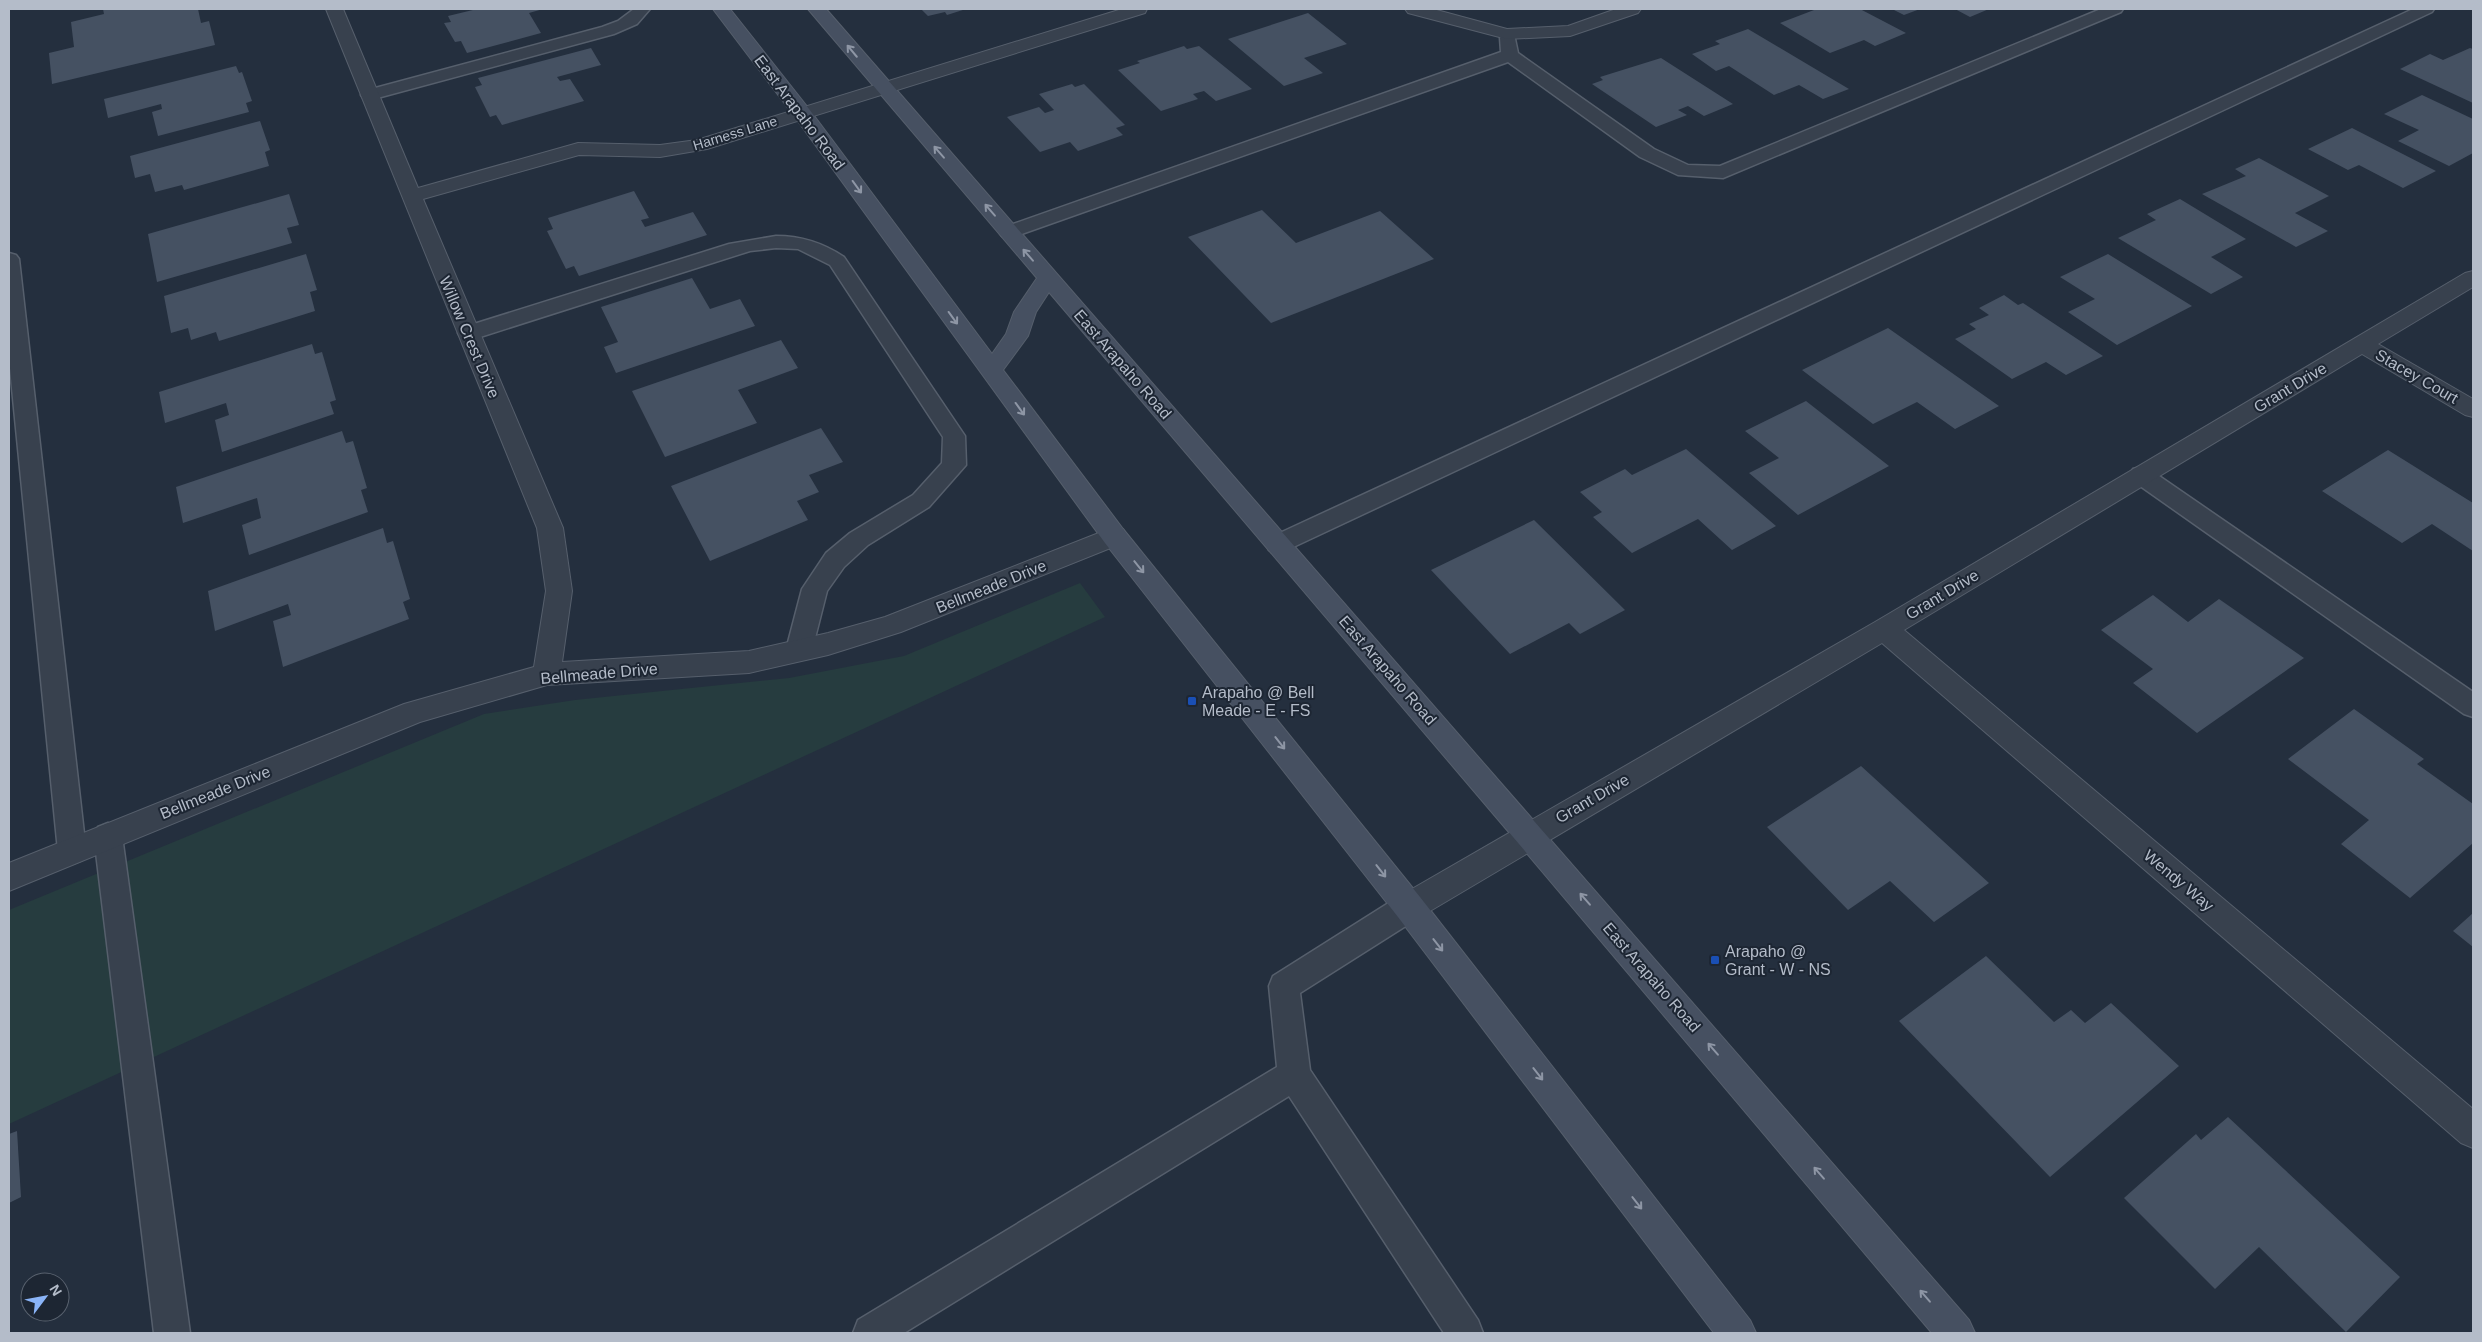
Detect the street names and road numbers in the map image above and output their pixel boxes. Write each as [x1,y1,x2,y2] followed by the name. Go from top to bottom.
[751,52,848,173] street label: East Arapaho Road
[691,113,779,153] street label: Harness Lane
[436,274,503,401] street label: Willow Crest Drive
[1071,306,1175,422] street label: East Arapaho Road
[2372,346,2462,407] street label: Stacey Court
[2251,359,2330,416] street label: Grant Drive
[934,557,1049,616] street label: Bellmeade Drive
[1903,566,1982,623] street label: Grant Drive
[1336,612,1440,728] street label: East Arapaho Road
[540,660,658,687] street label: Bellmeade Drive
[158,763,273,822] street label: Bellmeade Drive
[1553,771,1632,826] street label: Grant Drive
[2141,846,2217,914] street label: Wendy Way
[1600,919,1704,1035] street label: East Arapaho Road

